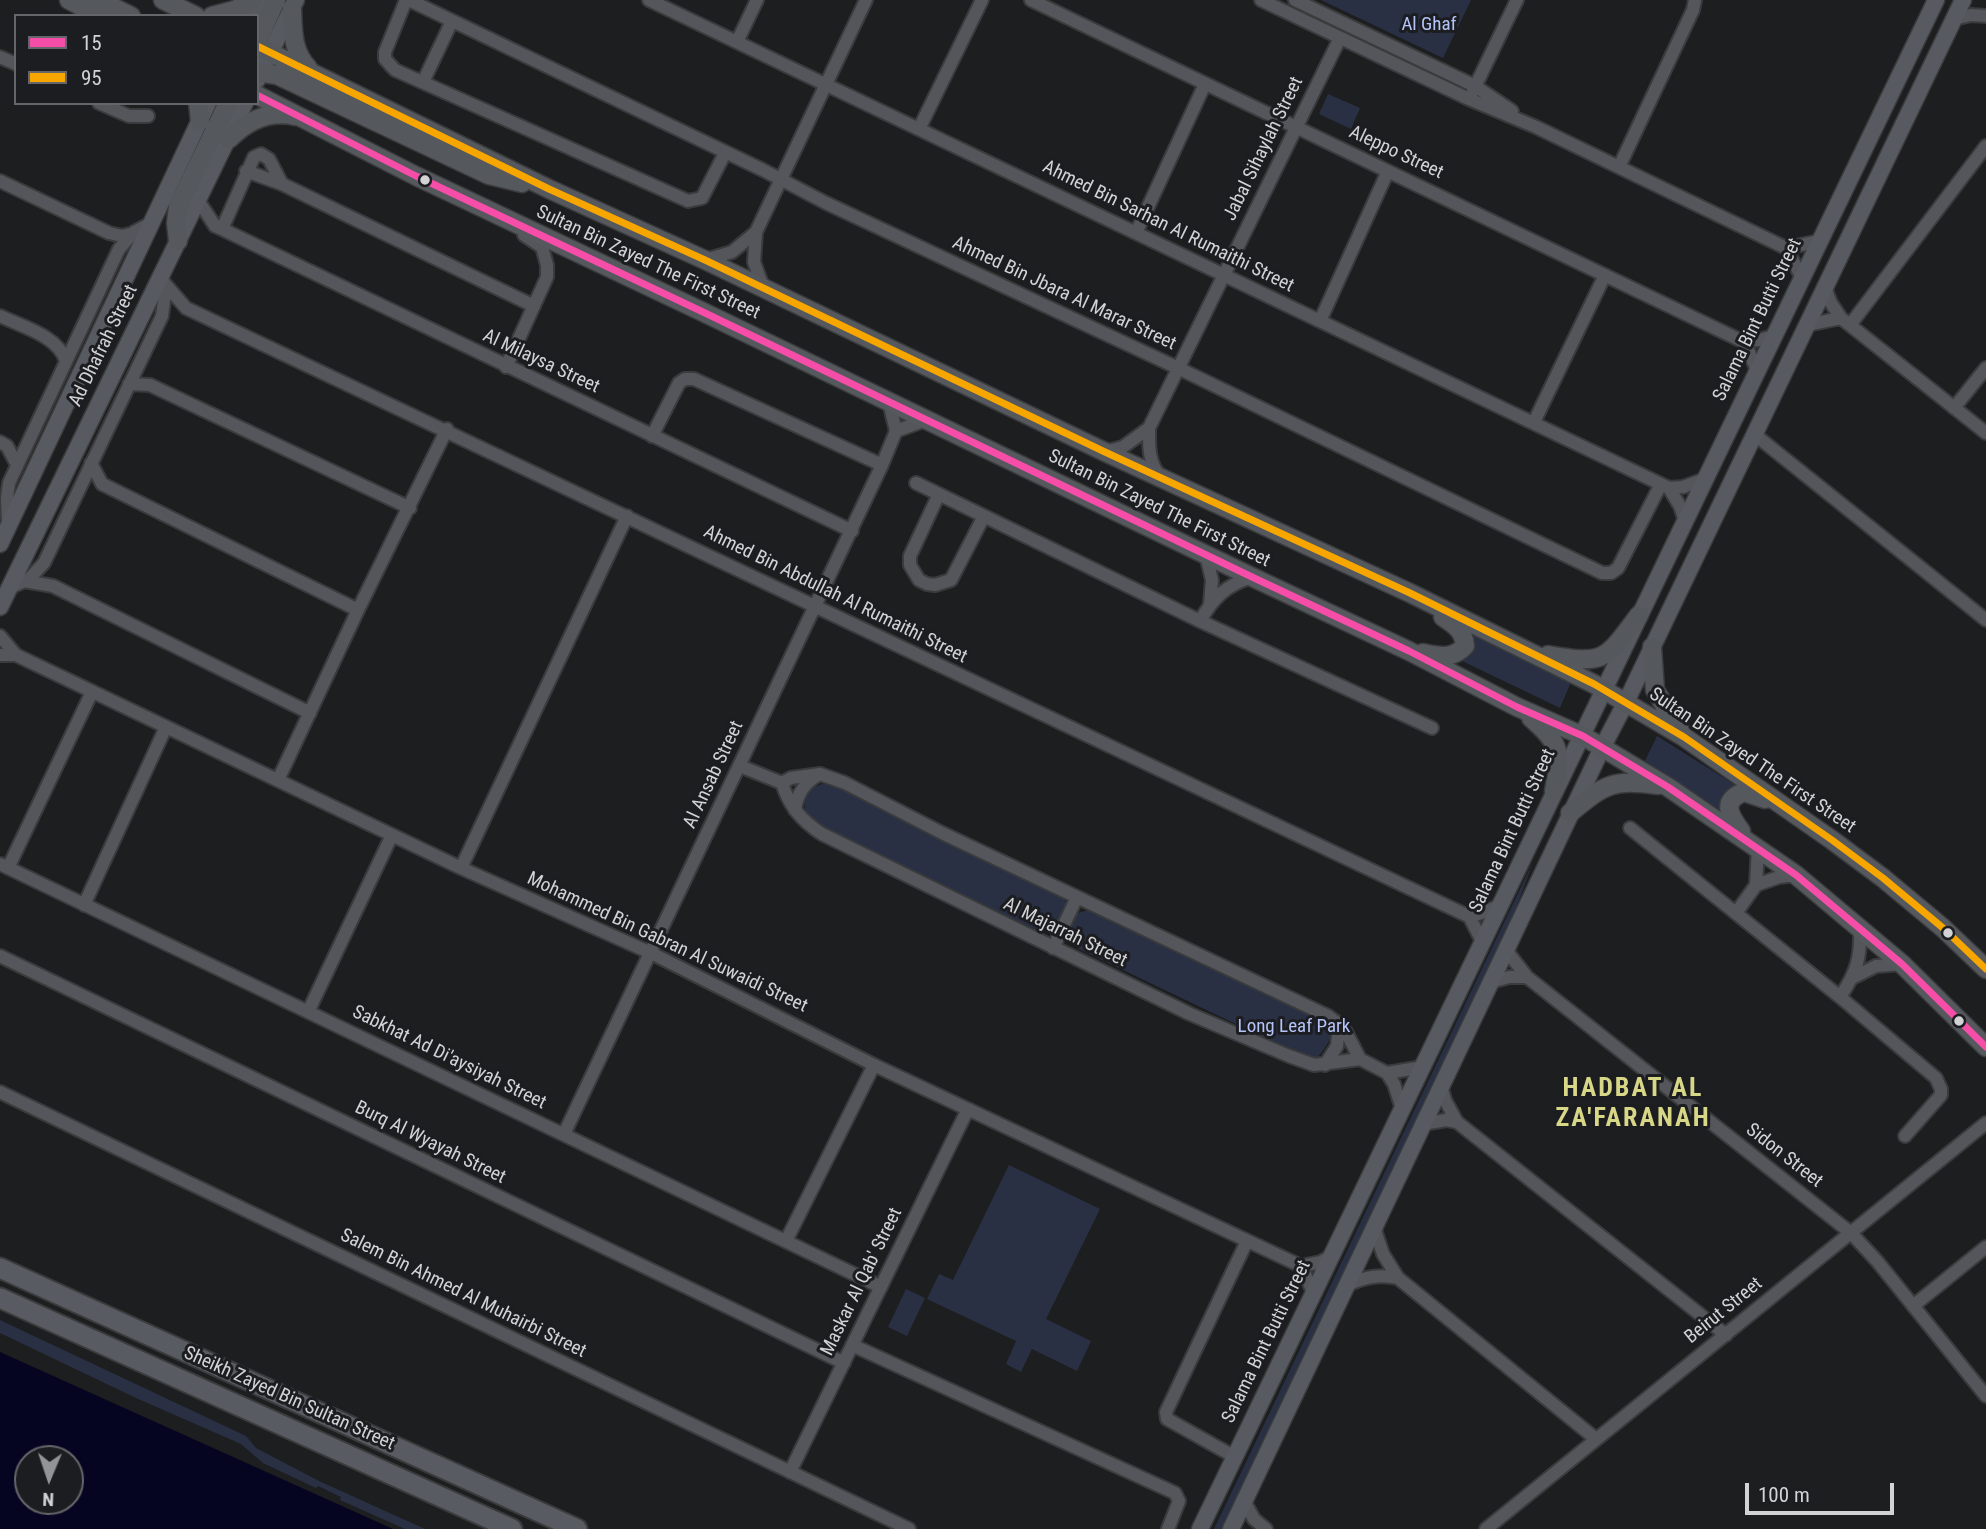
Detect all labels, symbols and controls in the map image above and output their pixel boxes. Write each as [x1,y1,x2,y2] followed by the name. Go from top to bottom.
[14,14,259,105] legend
[1401,14,1457,36] park label: Al Ghaf
[81,31,102,55] text: 15
[81,66,102,90] text: 95
[1219,73,1309,225] street label: Jabal Sihaylah Street
[1345,121,1447,185] street label: Aleppo Street
[1039,156,1297,298] street label: Ahmed Bin Sarhan Al Rumaithi Street
[418,173,432,187] unlabelled marker
[533,201,763,325] street label: Sultan Bin Zayed The First Street
[948,232,1180,356] street label: Ahmed Bin Jbara Al Marar Street
[1709,235,1807,405] street label: Salama Bint Butti Street
[65,281,143,411] street label: Ad Dhafrah Street
[479,325,603,399] street label: Al Milaysa Street
[1044,445,1274,573] street label: Sultan Bin Zayed The First Street
[699,521,971,669] street label: Ahmed Bin Abdullah Al Rumaithi Street
[1644,683,1860,839] street label: Sultan Bin Zayed The First Street
[679,718,749,832] street label: Al Ansab Street
[1465,745,1561,917] street label: Salama Bint Butti Street
[523,868,811,1018] street label: Mohammed Bin Gabran Al Suwaidi Street
[999,893,1131,973] street label: Al Majarrah Street
[1941,926,1955,940] unlabelled marker
[348,1001,550,1115] street label: Sabkhat Ad Di'aysiyah Street
[1952,1014,1966,1028] unlabelled marker
[1238,1016,1350,1038] park label: Long Leaf Park
[1557,1073,1709,1134] district label: HADBAT AL ZA'FARANAH
[351,1097,509,1189] street label: Burq Al Wyayah Street
[1741,1119,1827,1193] street label: Sidon Street
[816,1204,908,1360] street label: Maskar Al Qab' Street
[336,1224,590,1364] street label: Salem Bin Ahmed Al Muhairbi Street
[1218,1257,1316,1427] street label: Salama Bint Butti Street
[1681,1273,1767,1349] street label: Beirut Street
[180,1342,398,1456] street label: Sheikh Zayed Bin Sultan Street
[14,1445,84,1515] north arrow
[1748,1470,1897,1514] scale bar
[1758,1483,1810,1507] text: 100 m
[42,1488,55,1511] text: N

